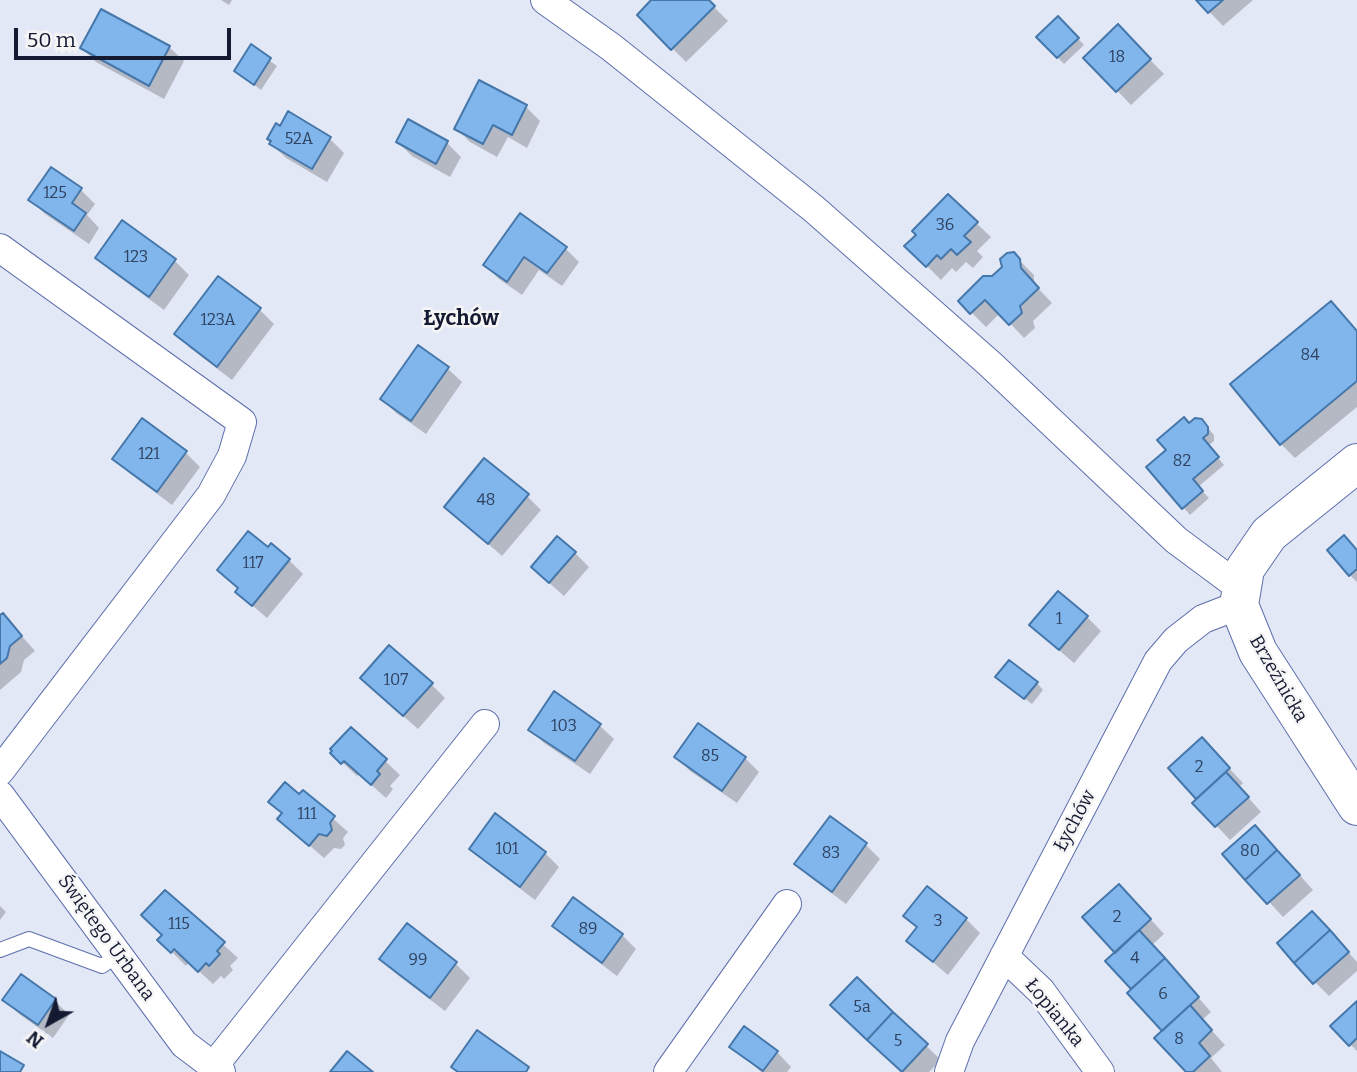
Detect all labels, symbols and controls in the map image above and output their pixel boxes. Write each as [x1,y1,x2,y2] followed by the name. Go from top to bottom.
[18,14,234,58] scale bar
[27,27,76,53] text: 50 m
[1109,48,1125,68] house number: 18
[285,130,313,150] house number: 52A
[43,184,67,204] house number: 125
[936,216,954,236] house number: 36
[124,248,148,268] house number: 123
[423,306,499,332] district label: Łychów
[201,311,235,331] house number: 123A
[1301,346,1319,366] house number: 84
[138,445,160,465] house number: 121
[1173,452,1191,472] house number: 82
[477,491,495,511] house number: 48
[243,554,263,574] house number: 117
[1056,610,1062,630] house number: 1
[1244,631,1312,727] street label: Brzeźnicka
[384,671,408,691] house number: 107
[551,717,577,737] house number: 103
[701,747,719,767] house number: 85
[1195,758,1203,778] house number: 2
[1049,786,1101,856] street label: Łychów
[297,805,317,825] house number: 111
[495,840,519,860] house number: 101
[1240,842,1260,862] house number: 80
[822,844,840,864] house number: 83
[53,871,159,1005] street label: Świętego Urbana
[1113,908,1121,928] house number: 2
[933,912,943,932] house number: 3
[168,915,190,935] house number: 115
[579,920,597,940] house number: 89
[1130,949,1140,969] house number: 4
[409,951,427,971] house number: 99
[1020,974,1088,1052] street label: Łopianka
[1158,985,1168,1005] house number: 6
[14,988,84,1058] north arrow
[853,998,871,1018] house number: 5a
[22,1026,48,1053] text: N
[1174,1030,1184,1050] house number: 8
[894,1032,902,1052] house number: 5

